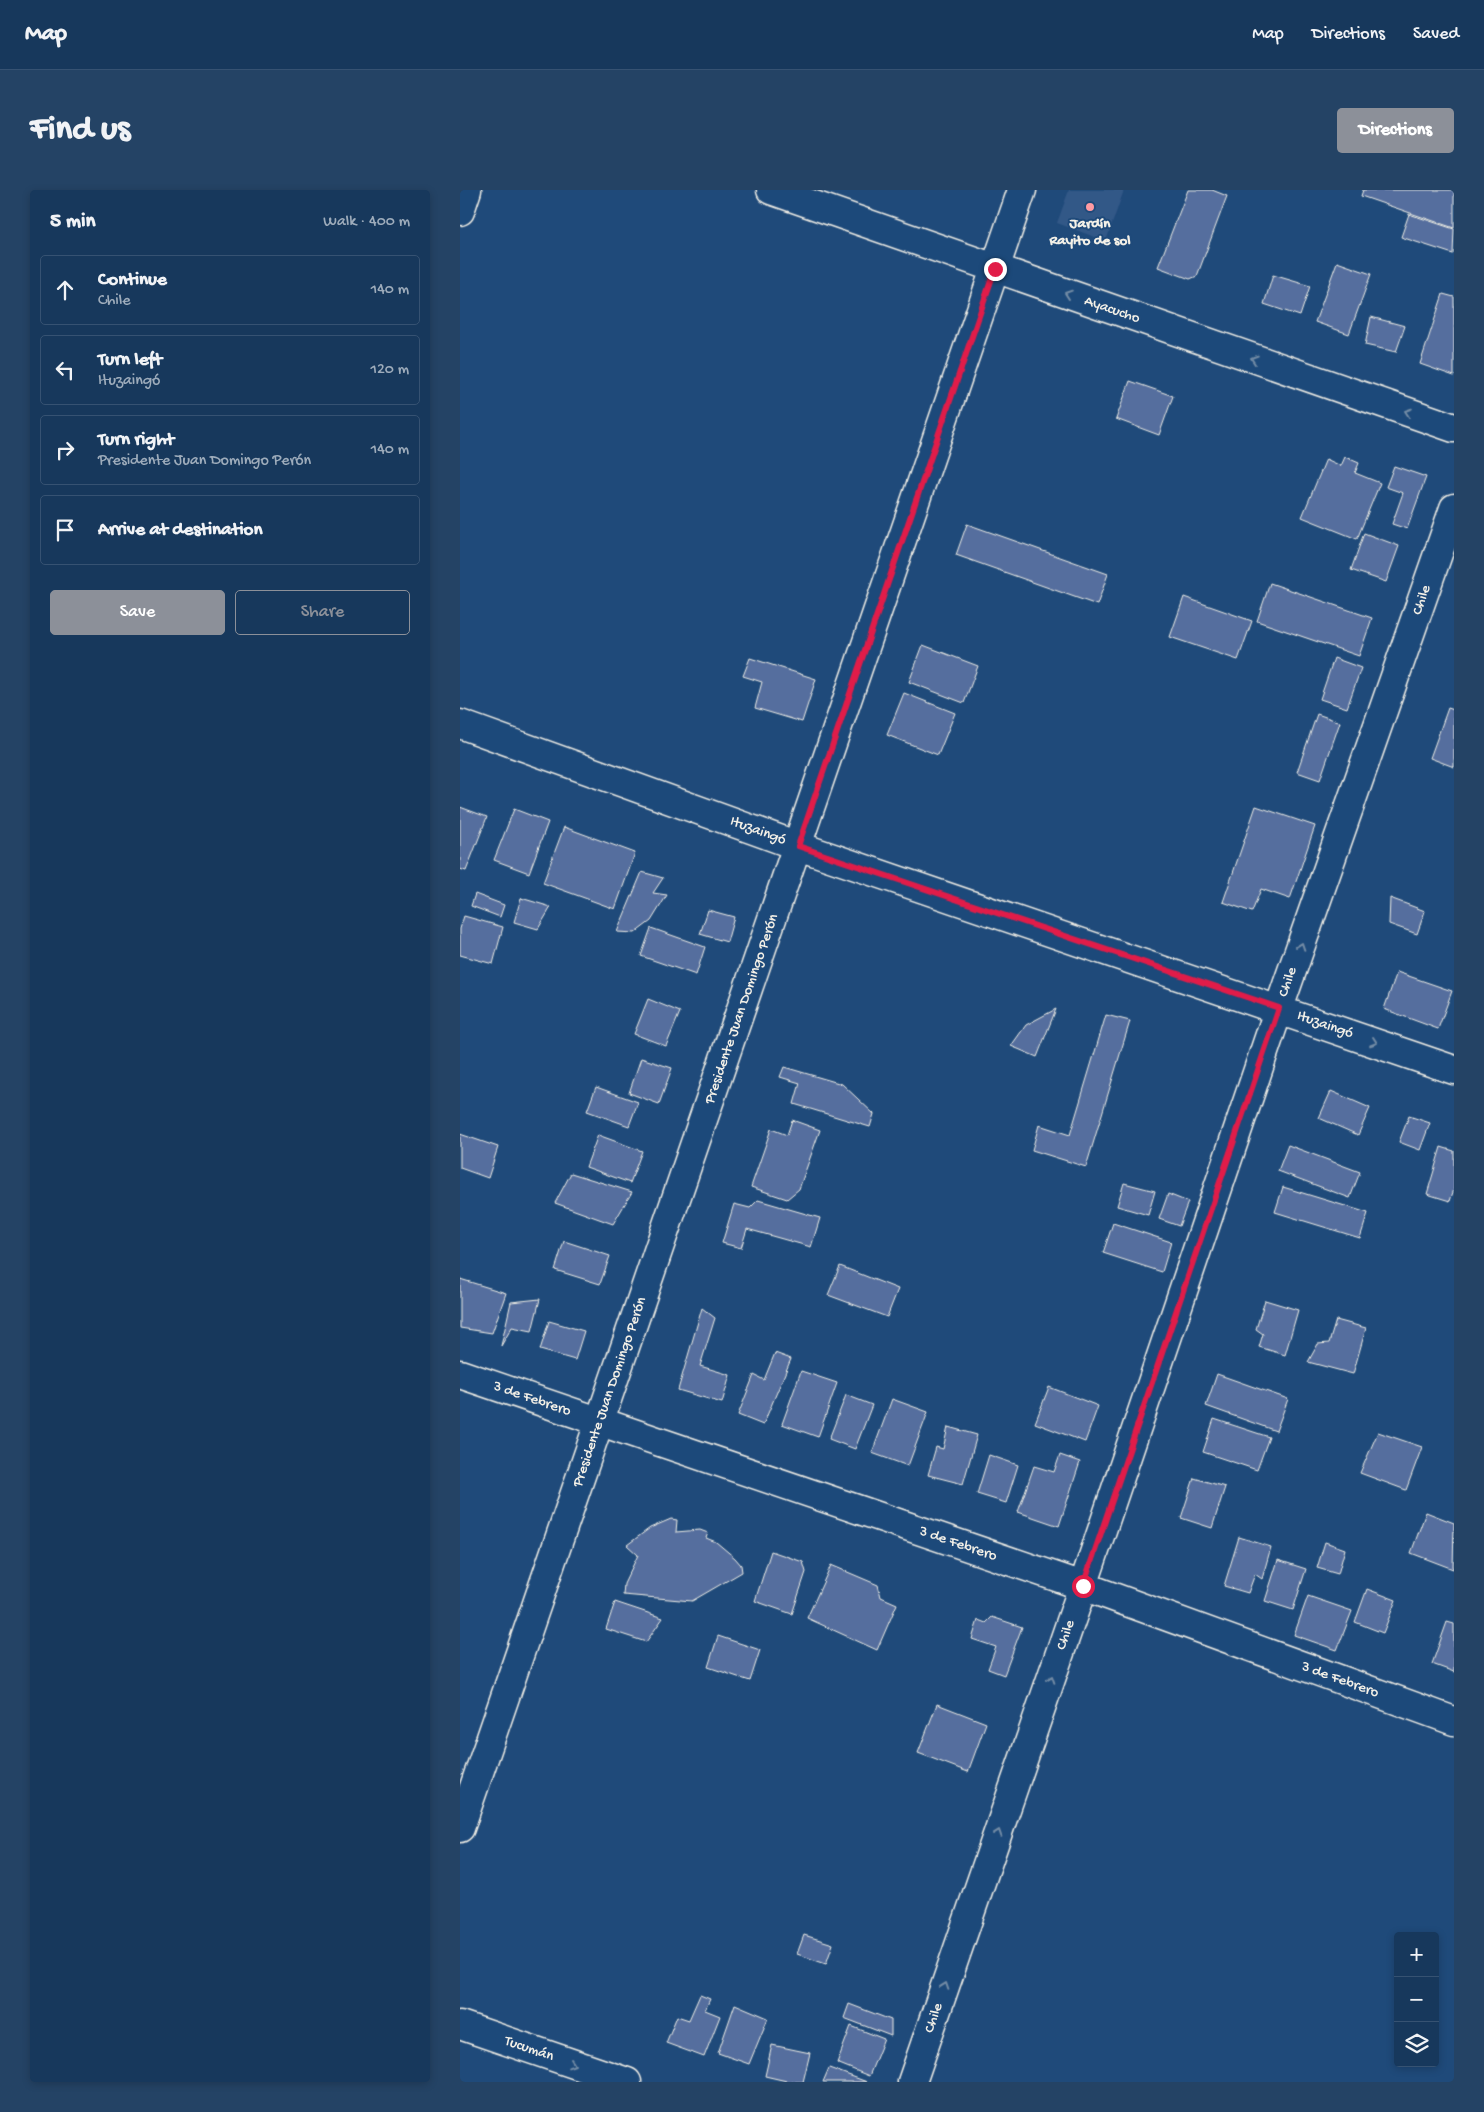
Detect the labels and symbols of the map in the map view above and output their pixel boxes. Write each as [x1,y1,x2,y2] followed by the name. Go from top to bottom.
[1084,201,1096,213] marker: Jardín Rayito de sol
[1049,215,1131,250] place label: Jardín Rayito de sol
[984,258,1007,281] route end
[1064,290,1072,300] one-way arrow
[1082,292,1142,328] street label: Ayacucho
[1251,355,1259,365] one-way arrow
[1404,408,1413,418] one-way arrow
[1409,582,1436,617] street label: Chile
[727,813,789,850] street label: Ituzaingó
[701,912,783,1107] street label: Presidente Juan Domingo Perón
[1295,942,1305,950] one-way arrow
[1275,964,1302,999] street label: Chile
[1294,1007,1356,1043] street label: Ituzaingó
[1370,1036,1378,1046] one-way arrow
[569,1295,651,1490] street label: Presidente Juan Domingo Perón
[490,1377,573,1421] street label: 3 de Febrero
[916,1522,999,1566] street label: 3 de Febrero
[1072,1575,1095,1598] route start
[1053,1617,1080,1652] street label: Chile
[1298,1657,1381,1702] street label: 3 de Febrero
[1045,1675,1055,1684] one-way arrow
[992,1829,1002,1837] one-way arrow
[939,1983,949,1991] one-way arrow
[921,2000,948,2035] street label: Chile
[501,2032,556,2066] street label: Tucumán
[568,2058,576,2068] one-way arrow

